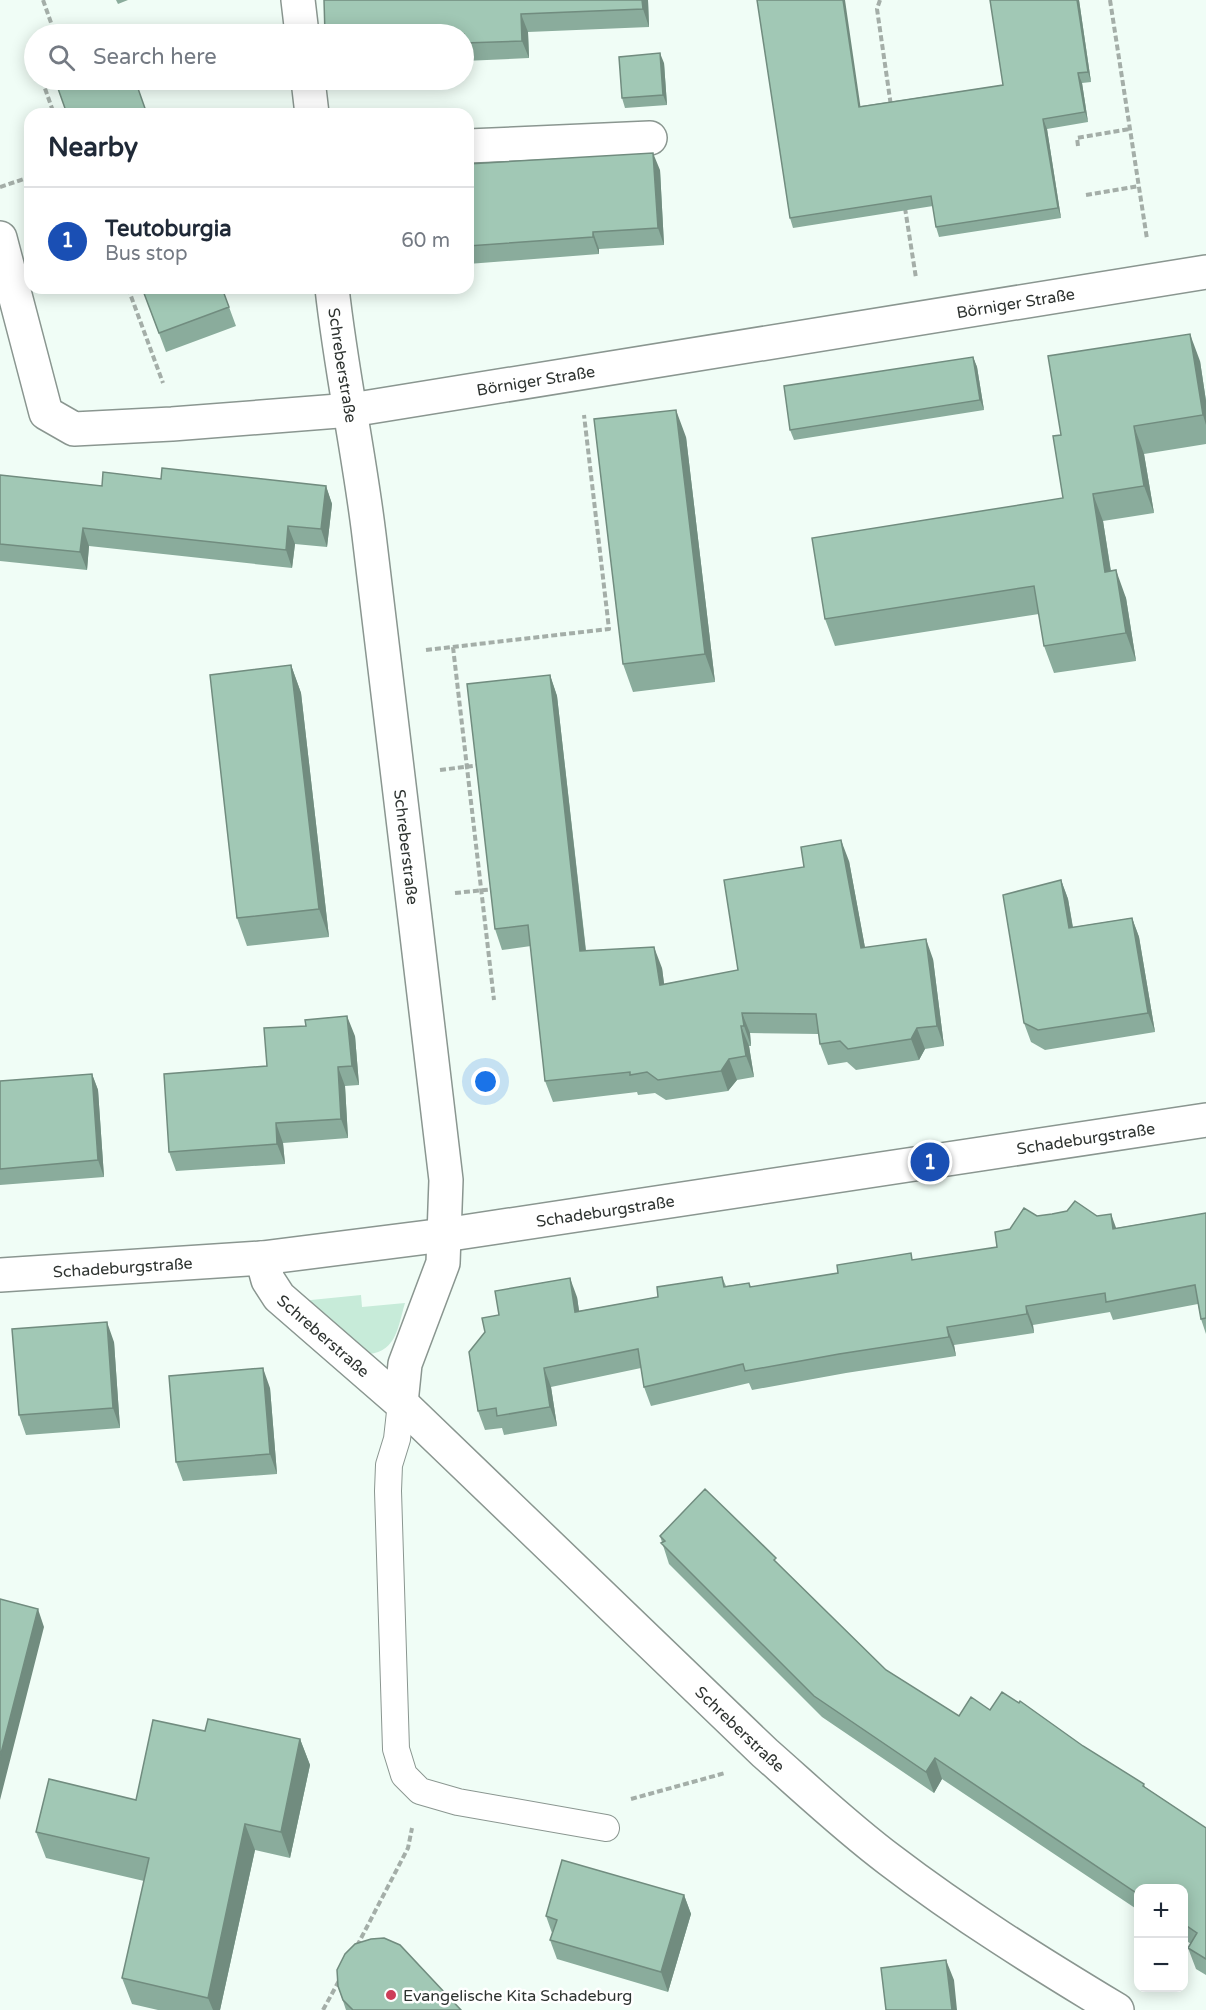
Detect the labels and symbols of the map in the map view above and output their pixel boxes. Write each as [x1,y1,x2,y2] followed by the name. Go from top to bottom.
[955,284,1076,323] street label: Börniger Straße
[323,307,361,424] street label: Schreberstraße
[475,362,597,401] street label: Börniger Straße
[389,788,422,906] street label: Schreberstraße
[471,1067,500,1096] your location
[1015,1119,1157,1159] street label: Schadeburgstraße
[910,1140,950,1184] pin: 1
[535,1191,676,1232] street label: Schadeburgstraße
[52,1254,193,1283] street label: Schadeburgstraße
[272,1291,373,1382] street label: Schreberstraße
[691,1682,788,1777] street label: Schreberstraße
[403,1986,632,2006] place label: Evangelische Kita Schadeburg
[384,1988,398,2002] marker: Evangelische Kita Schadeburg

